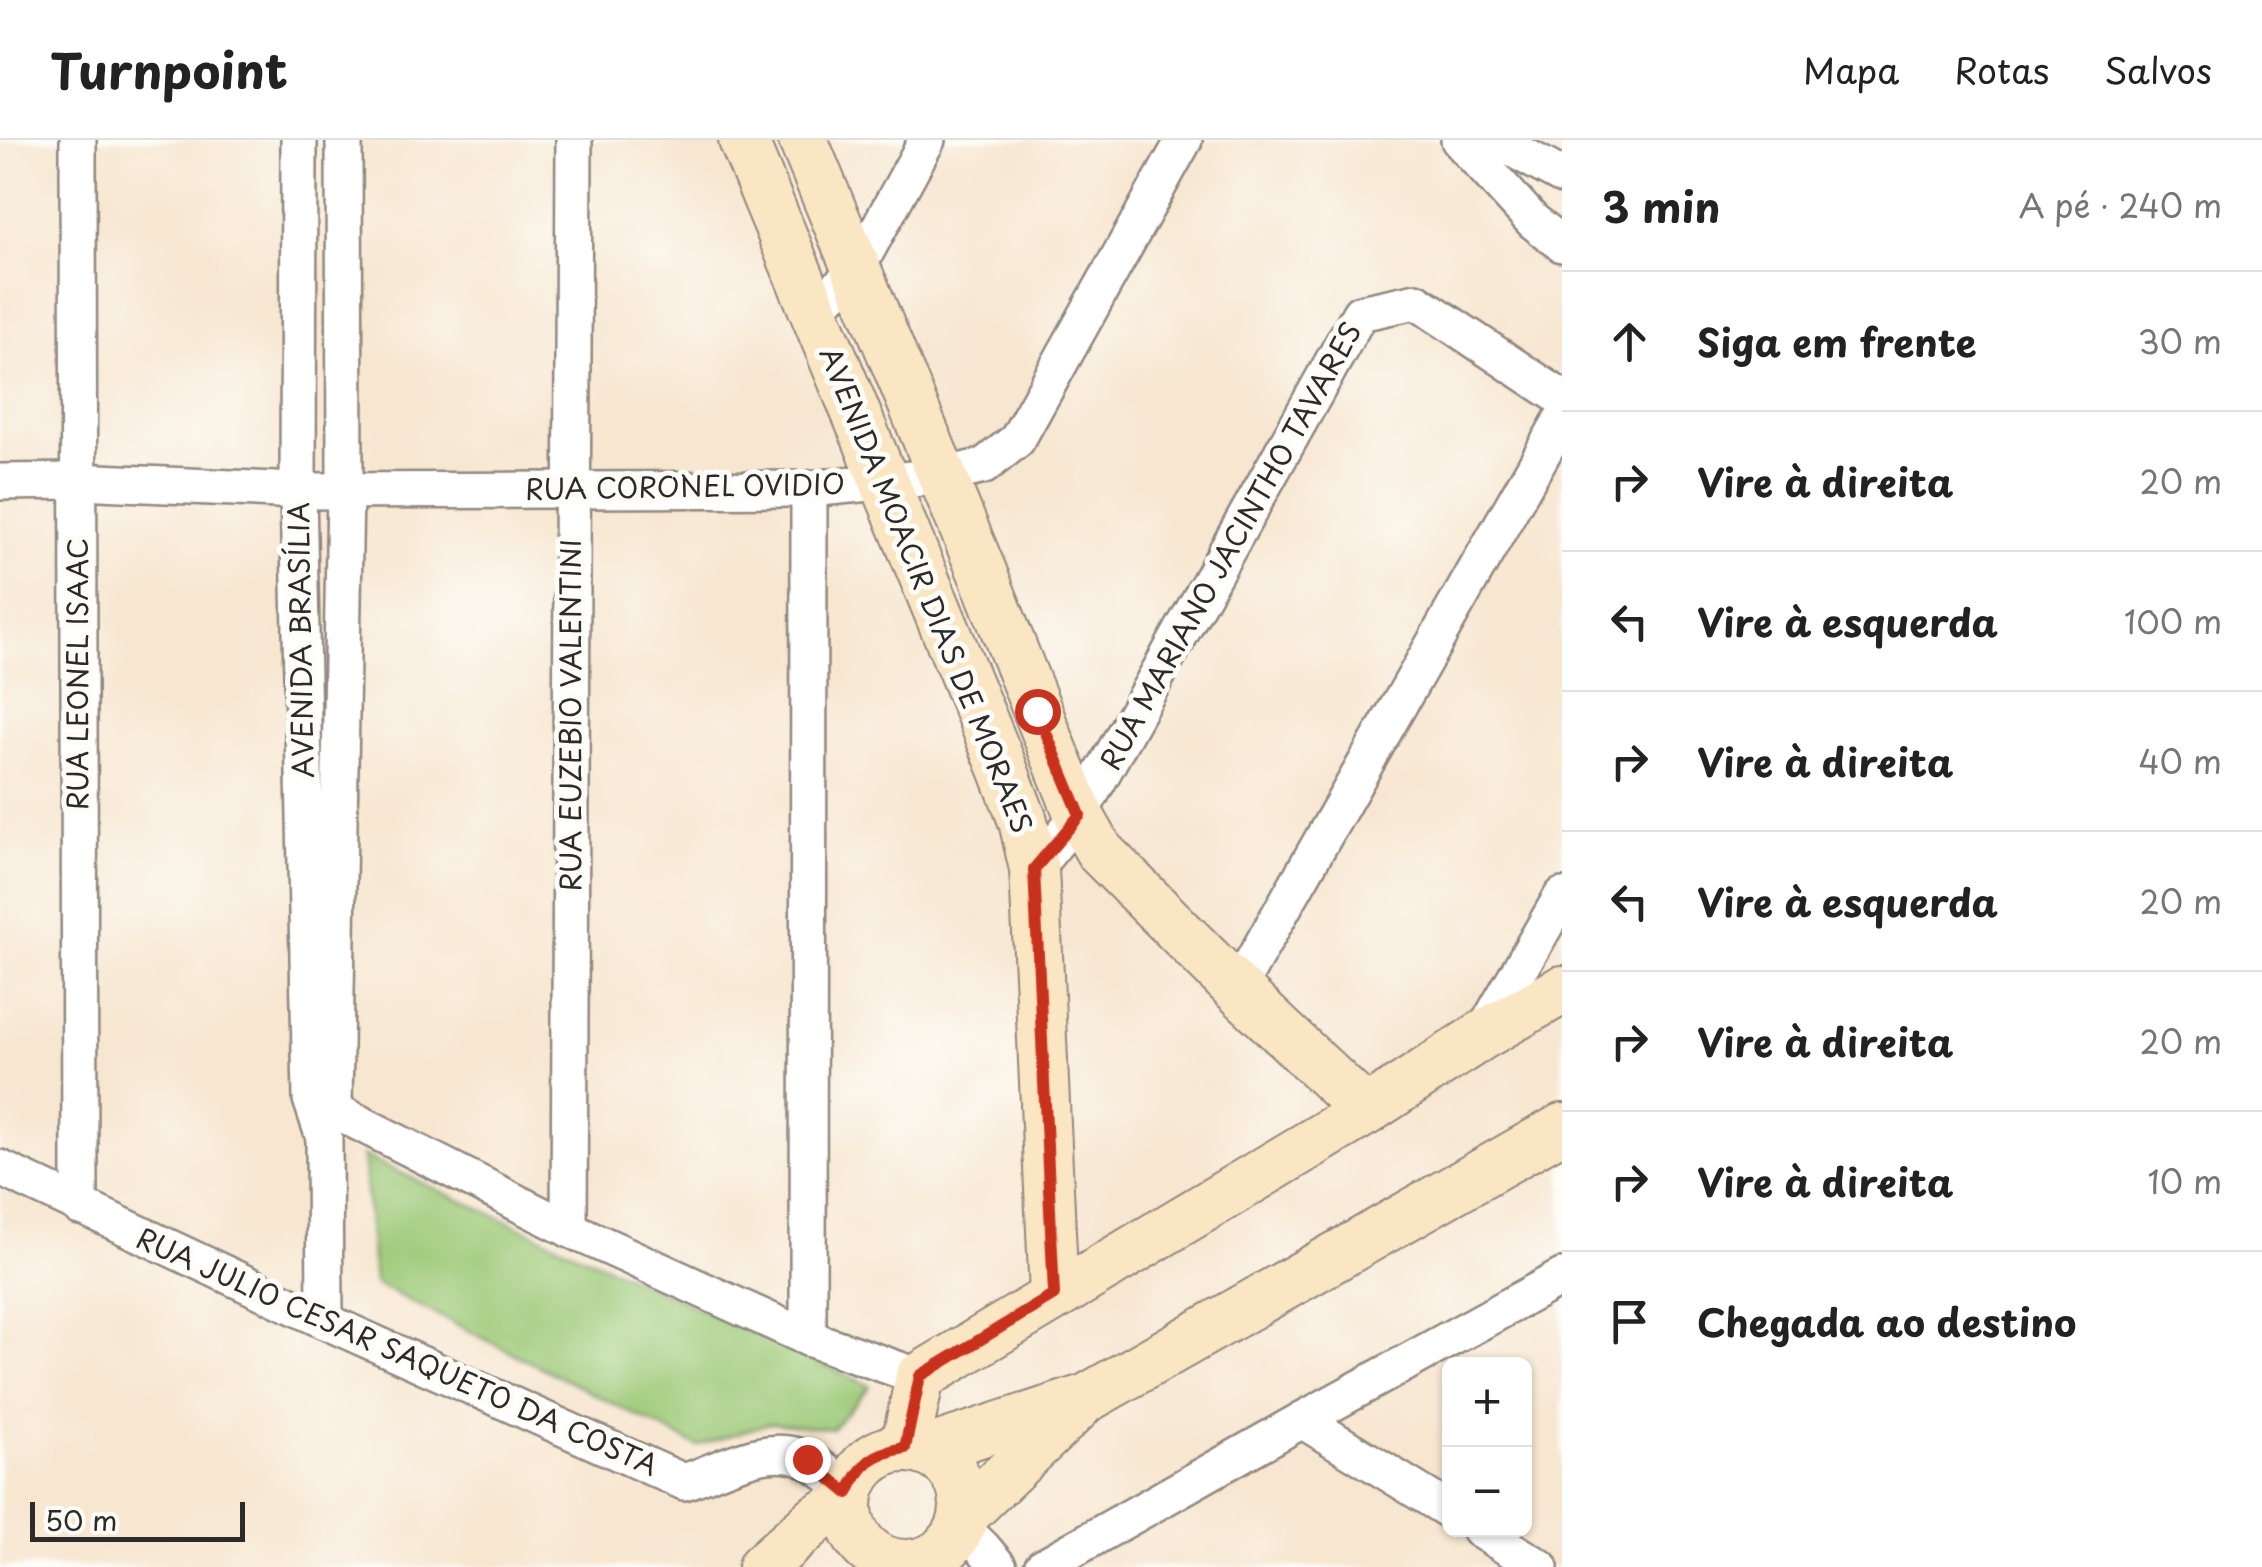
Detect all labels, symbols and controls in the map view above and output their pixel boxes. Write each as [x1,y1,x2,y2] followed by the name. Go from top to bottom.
[50,33,288,105] text: Turnpoint
[1803,43,1899,96] text: Mapa
[1954,43,2049,96] text: Rotas
[2104,43,2212,96] text: Salvos
[1602,174,1720,237] text: 3 min
[2019,181,2222,229] text: A pé · 240 m
[1088,313,1371,777] street label: RUA MARIANO JACINTHO TAVARES
[1697,313,1977,370] text: Siga em frente
[1602,314,1657,369] icon: ahead
[2138,317,2222,365] text: 30 m
[810,340,1045,839] street label: AVENIDA MOACIR DIAS DE MORAES
[1697,453,1953,510] text: Vire à direita
[1602,454,1657,509] icon: right
[2140,457,2222,505] text: 20 m
[525,461,845,510] street label: RUA CORONEL OVIDIO
[276,502,323,778] street label: AVENIDA BRASÍLIA
[55,538,98,810] street label: RUA LEONEL ISAAC
[548,538,591,892] street label: RUA EUZEBIO VALENTINI
[1697,593,1998,650] text: Vire à esquerda
[1602,594,1657,649] icon: left
[2124,597,2222,645] text: 100 m
[1015,689,1061,735] route start
[1697,733,1953,790] text: Vire à direita
[1602,734,1657,789] icon: right
[2138,737,2222,785] text: 40 m
[1697,873,1998,930] text: Vire à esquerda
[1602,874,1657,929] icon: left
[2140,877,2222,925] text: 20 m
[1697,1013,1953,1070] text: Vire à direita
[1602,1014,1657,1069] icon: right
[2140,1017,2222,1065] text: 20 m
[1697,1153,1953,1210] text: Vire à direita
[1602,1154,1657,1209] icon: right
[2148,1157,2222,1205] text: 10 m
[130,1216,665,1486] street label: RUA JULIO CESAR SAQUETO DA COSTA
[1697,1293,2076,1350] text: Chegada ao destino
[1602,1294,1657,1349] icon: arrive
[1442,1357,1532,1537] map controls
[1442,1357,1532,1447] button: +
[785,1437,831,1483] route end
[1442,1447,1532,1537] button: −
[30,1497,245,1542] scale bar
[45,1498,118,1541] text: 50 m

